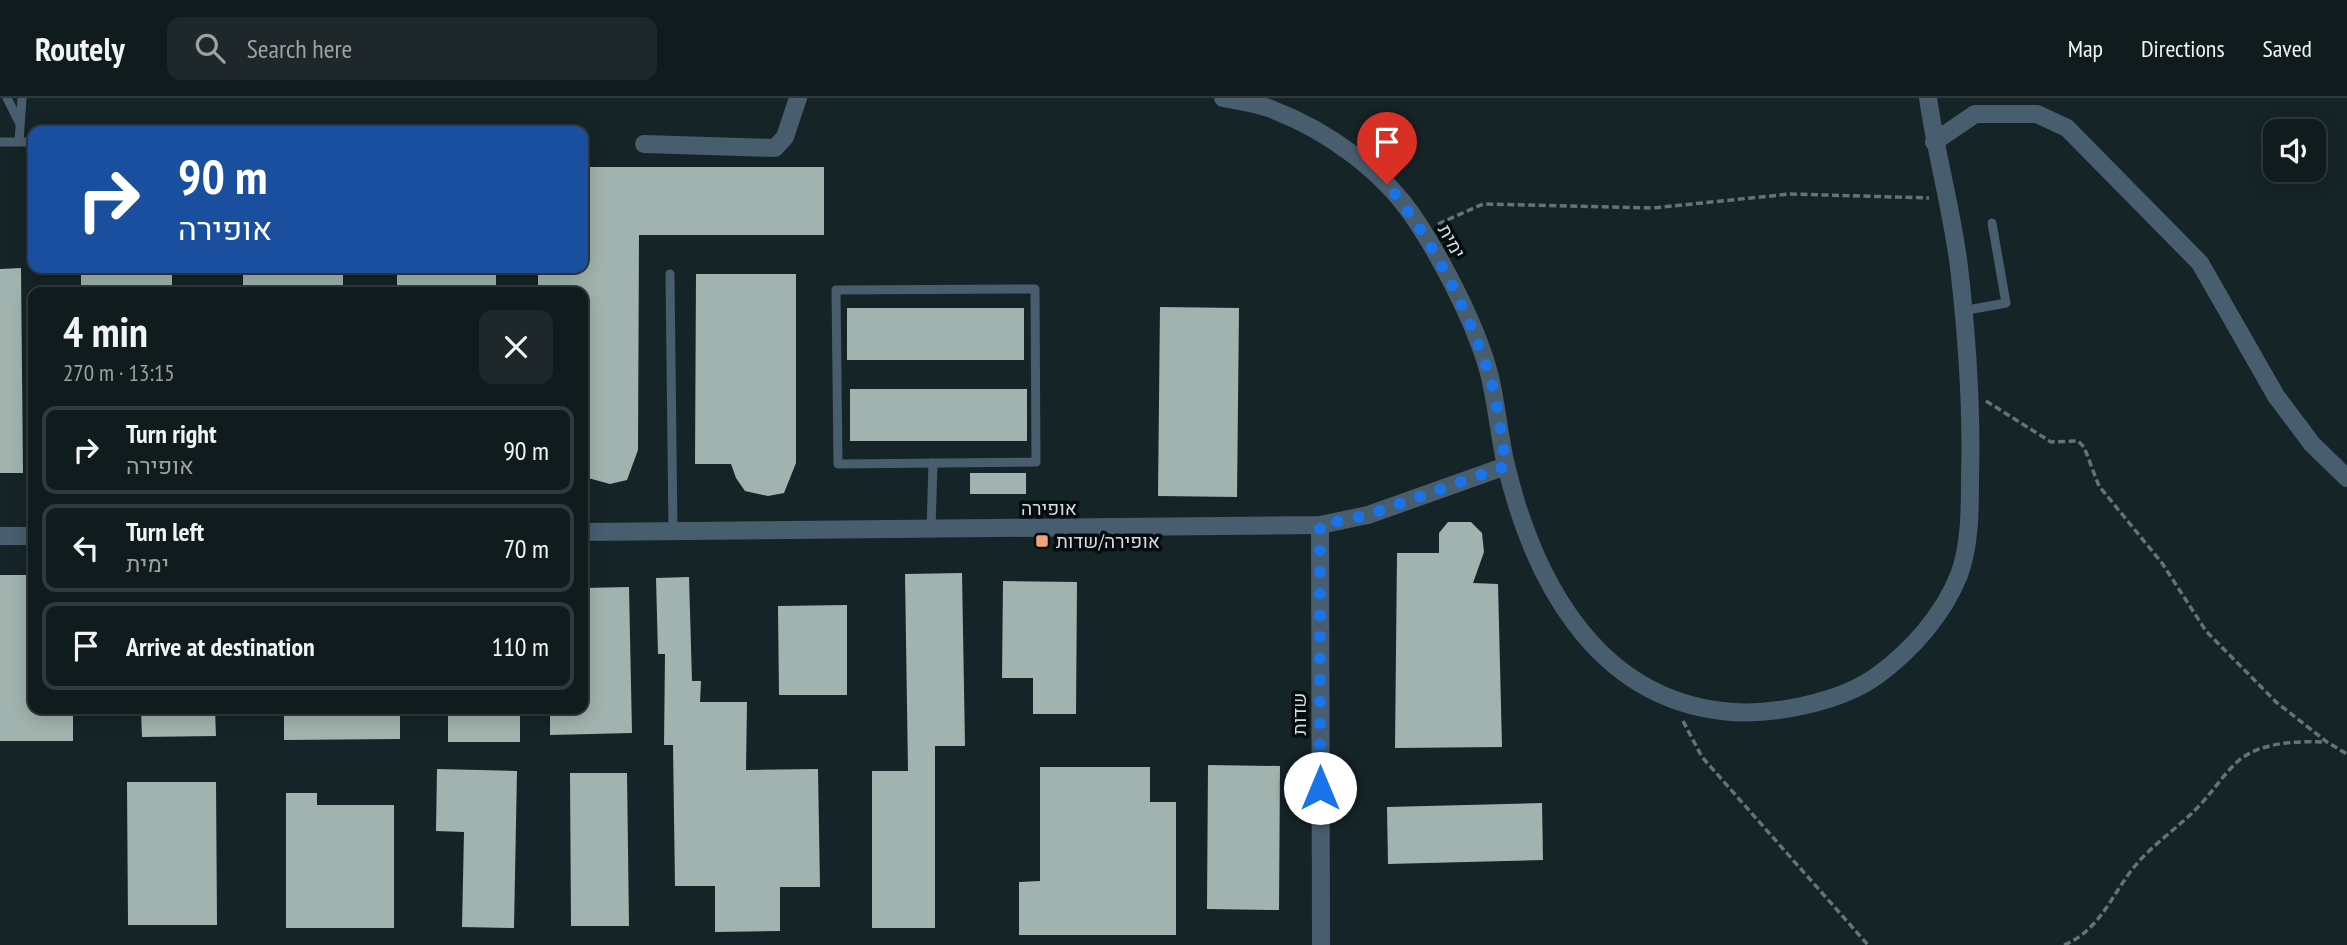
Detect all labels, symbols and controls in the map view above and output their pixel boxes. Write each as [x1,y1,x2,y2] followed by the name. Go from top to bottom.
[167,17,657,80] search box
[35,27,125,70] text: Routely
[191,29,229,67] icon: search
[247,32,352,65] text: Search here
[2068,33,2103,64] text: Map
[2141,33,2225,64] text: Directions
[2263,33,2312,64] text: Saved
[1357,112,1417,184] pin
[2263,119,2326,182] map controls
[2263,119,2326,182] button: sound
[1368,123,1406,161] icon: arrive
[178,144,267,208] text: 90 m
[63,154,154,245] icon: right
[178,207,272,249] text: אופירה
[1433,220,1471,262] street label: ימית
[63,304,148,359] text: 4 min
[479,310,553,384] button: close
[63,358,175,387] text: 270 m · 13:15
[126,417,217,450] text: Turn right
[67,431,105,469] icon: right
[503,434,549,467] text: 90 m
[126,451,194,480] text: אופירה
[1021,496,1077,520] street label: אופירה
[126,515,204,548] text: Turn left
[67,529,105,567] icon: left
[1056,529,1160,553] place label: אופירה/שדות
[503,532,549,565] text: 70 m
[1034,533,1050,549] marker: אופירה/שדות
[126,549,169,578] text: ימית
[67,627,105,665] icon: arrive
[126,630,315,663] text: Arrive at destination
[491,630,549,663] text: 110 m
[1287,693,1311,735] street label: שדות
[1283,751,1357,825] position arrow

